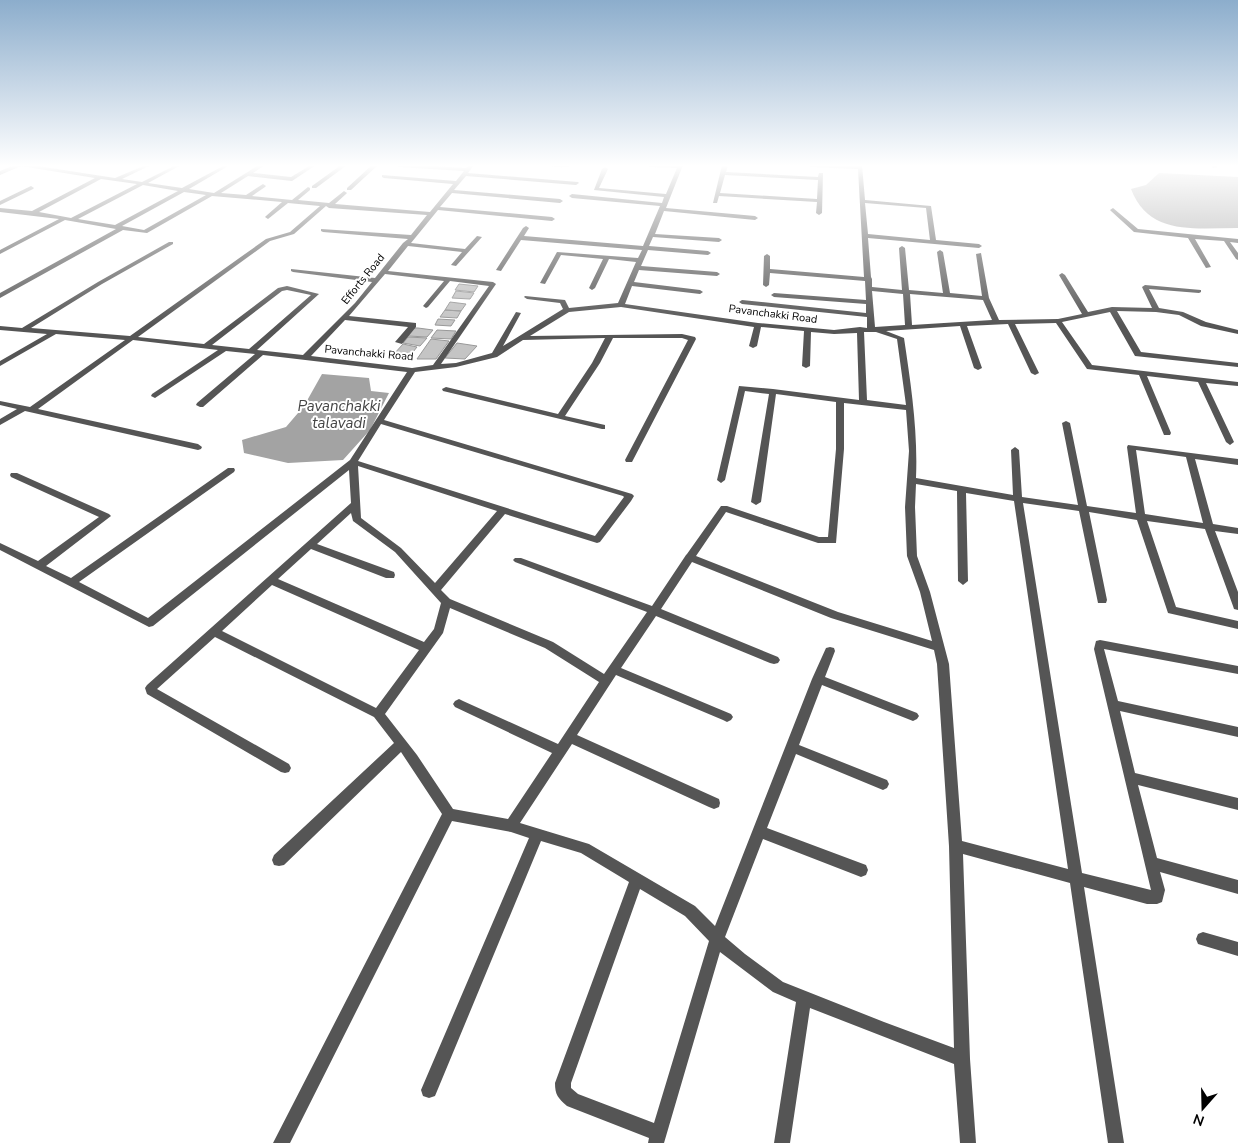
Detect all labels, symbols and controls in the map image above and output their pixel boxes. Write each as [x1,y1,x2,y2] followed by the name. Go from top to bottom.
[338,250,388,308] street label: Efforts Road
[728,301,818,327] street label: Pavanchakki Road
[324,342,414,364] street label: Pavanchakki Road
[298,396,381,433] water label: Pavanchakki talavadi
[1178,1083,1228,1133] north arrow
[1191,1109,1207,1130] text: N

